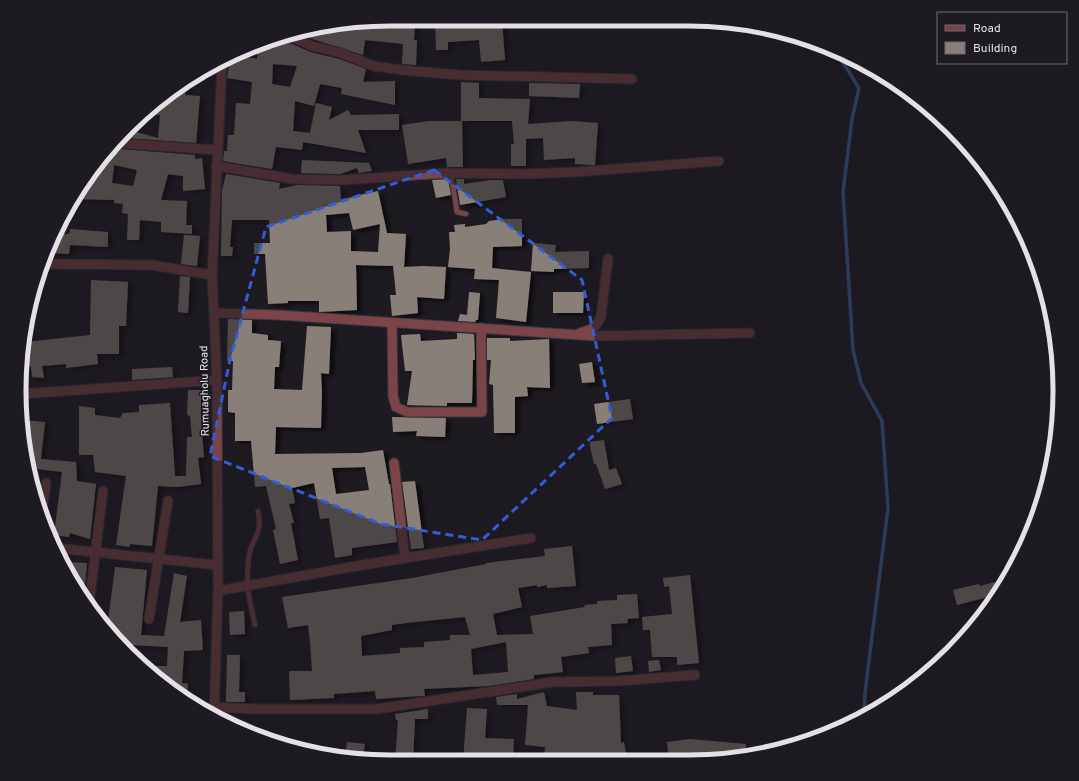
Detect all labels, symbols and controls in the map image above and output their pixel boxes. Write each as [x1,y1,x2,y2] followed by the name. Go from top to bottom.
[937,12,1067,64] legend
[973,21,1001,37] text: Road
[973,41,1017,57] text: Building
[197,345,213,436] street label: Rumuagholu Road

